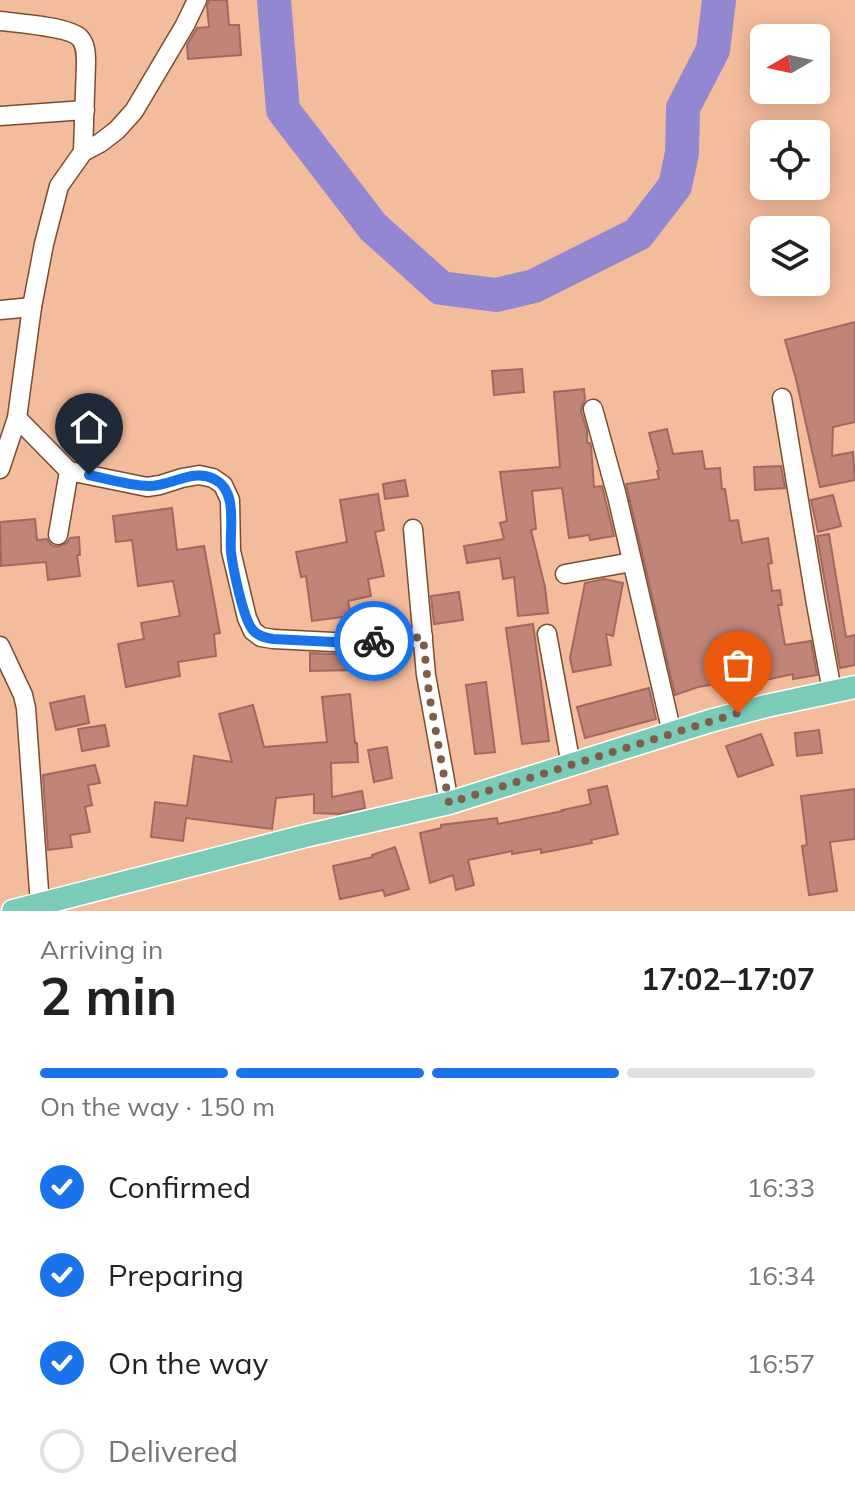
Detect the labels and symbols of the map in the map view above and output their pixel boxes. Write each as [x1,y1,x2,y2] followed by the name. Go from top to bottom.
[750,24,830,104] north arrow
[55,393,123,475] pin
[334,601,414,681] courier
[704,631,772,713] pin

